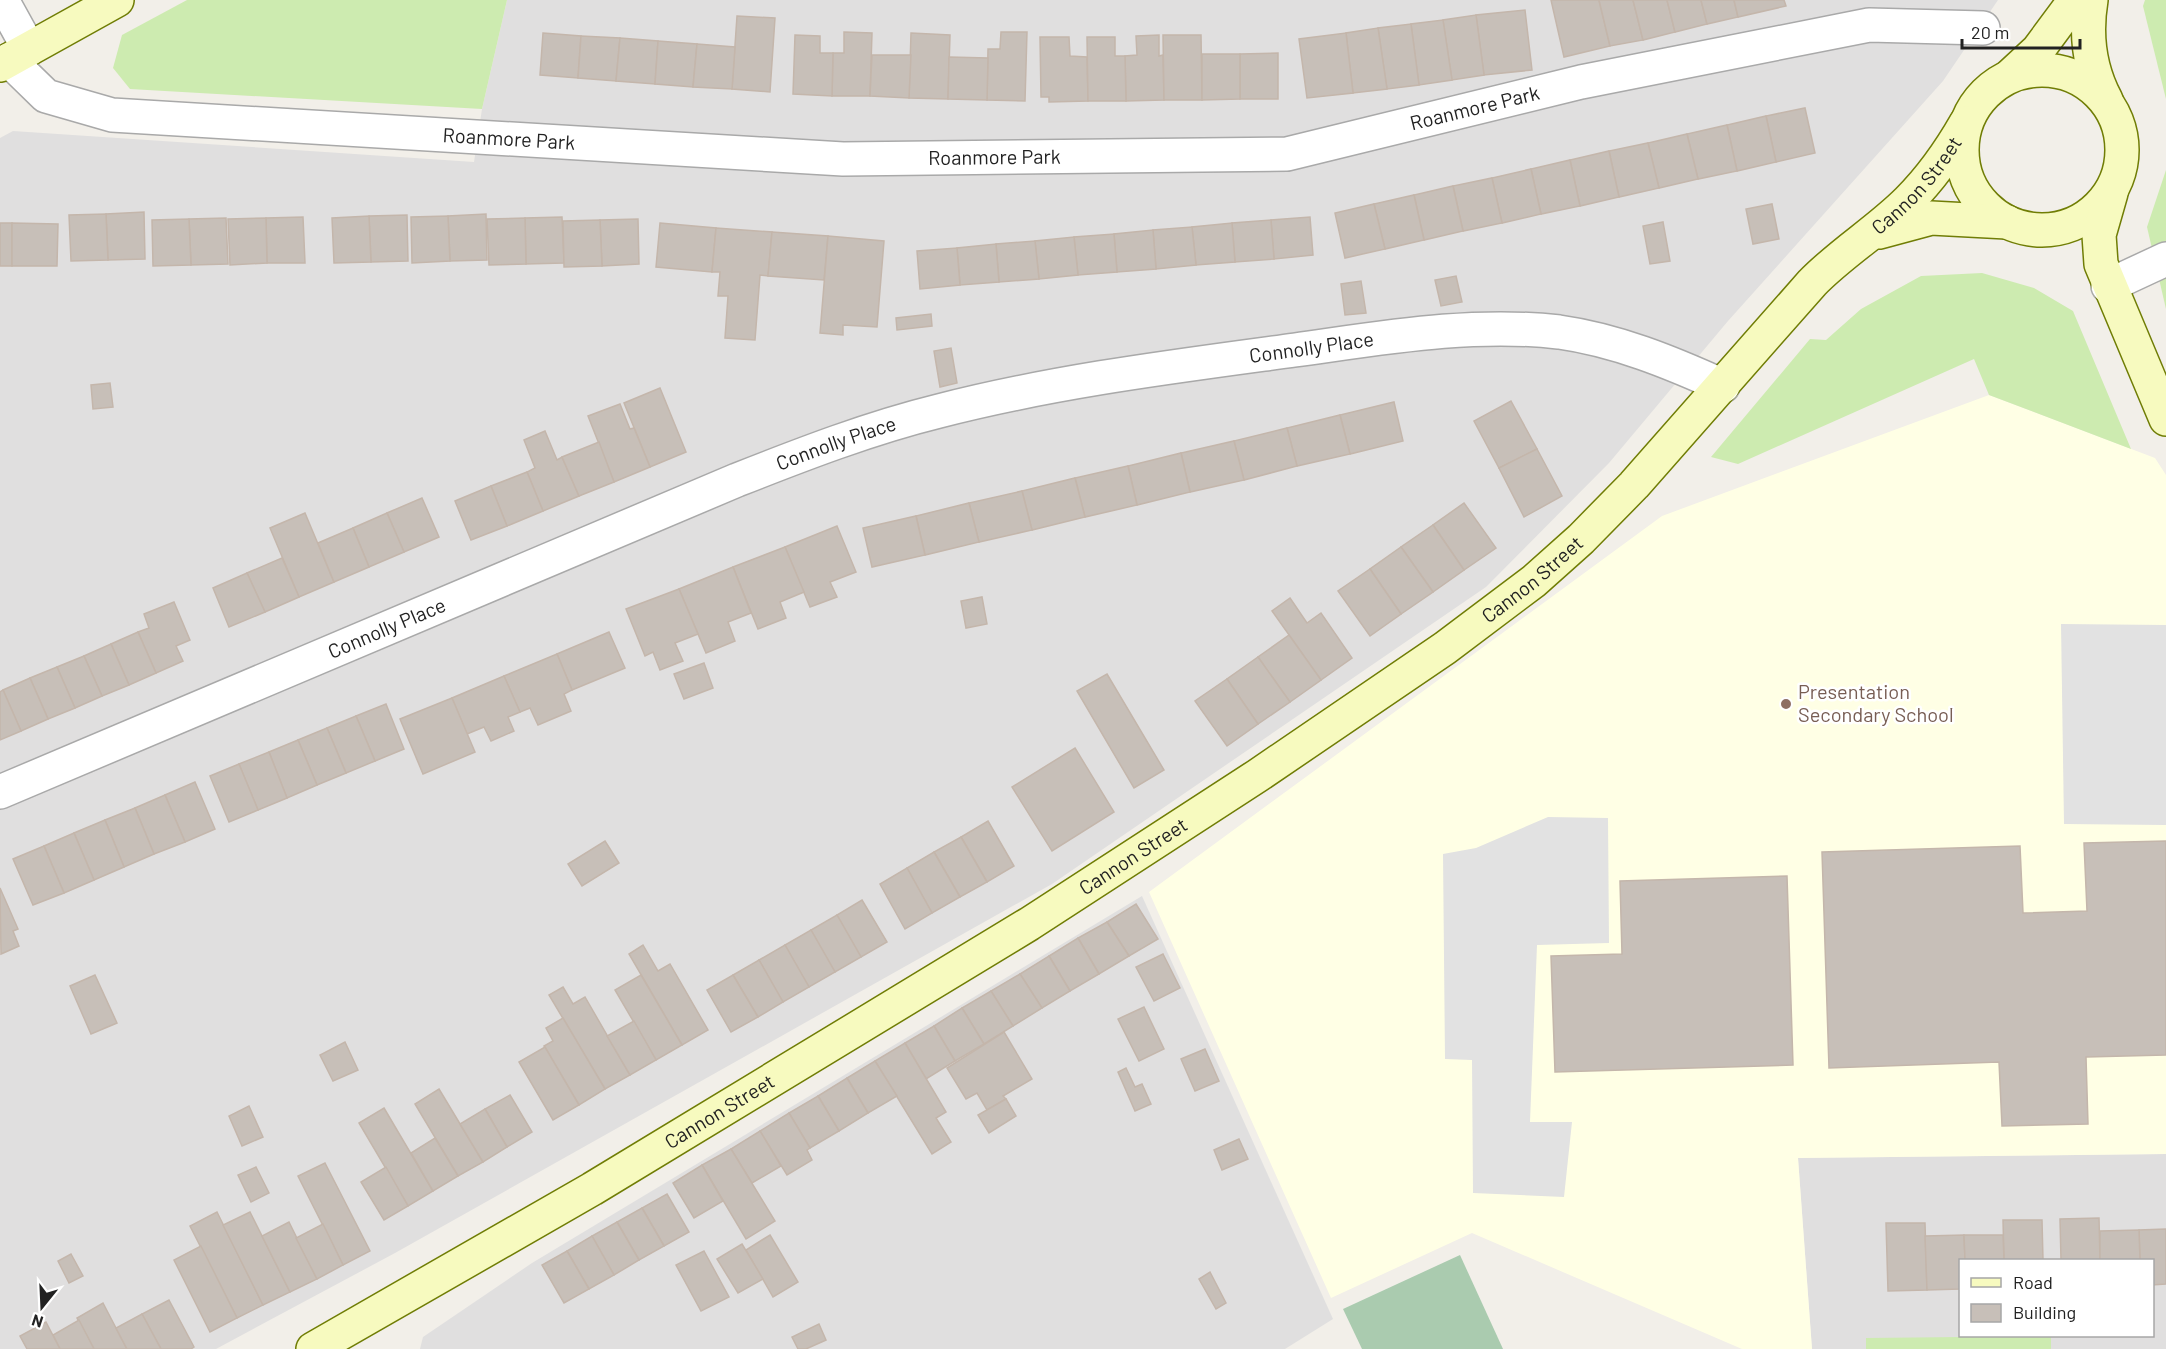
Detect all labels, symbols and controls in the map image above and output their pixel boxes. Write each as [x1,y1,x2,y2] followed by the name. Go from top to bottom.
[1962,12,2080,50] scale bar
[1971,21,2009,43] text: 20 m
[1407,80,1542,134] street label: Roanmore Park
[442,122,576,154] street label: Roanmore Park
[1866,132,1966,239] street label: Cannon Street
[928,144,1061,169] street label: Roanmore Park
[1248,326,1375,367] street label: Connolly Place
[772,410,899,475] street label: Connolly Place
[1476,530,1587,627] street label: Cannon Street
[324,592,449,663] street label: Connolly Place
[1798,679,1954,726] place label: Presentation Secondary School
[1779,697,1793,711] marker: Presentation Secondary School
[1074,812,1191,899] street label: Cannon Street
[660,1068,778,1153] street label: Cannon Street
[1959,1259,2154,1337] legend
[2013,1271,2053,1293] text: Road
[12,1277,72,1337] north arrow
[2013,1301,2076,1323] text: Building
[29,1311,45,1332] text: N

